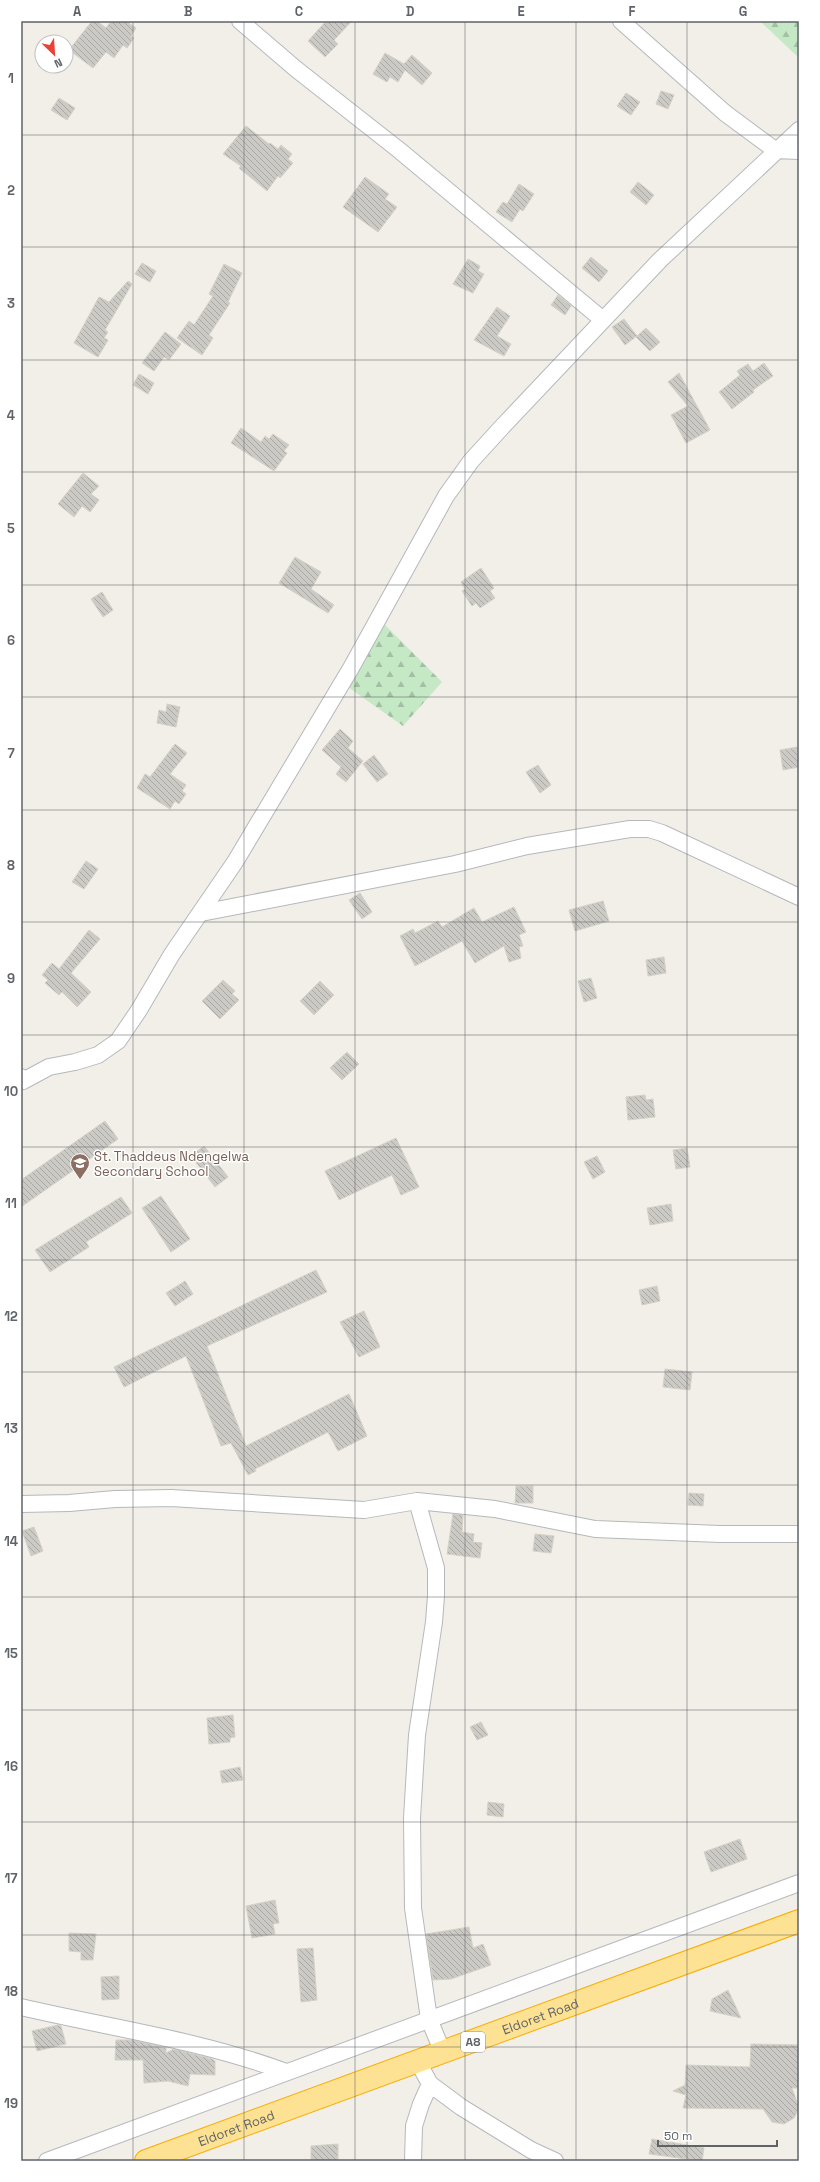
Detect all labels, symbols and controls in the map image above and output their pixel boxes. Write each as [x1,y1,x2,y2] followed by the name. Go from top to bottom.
[73,3,82,20] text: A
[184,3,193,20] text: B
[295,3,303,20] text: C
[406,3,415,20] text: D
[517,3,525,20] text: E
[629,3,636,20] text: F
[739,3,747,20] text: G
[34,34,74,74] north arrow
[52,55,65,71] text: N
[8,70,14,87] text: 1
[7,182,15,199] text: 2
[7,295,15,312] text: 3
[7,407,15,424] text: 4
[7,520,15,537] text: 5
[7,632,15,649] text: 6
[7,745,15,762] text: 7
[7,857,15,874] text: 8
[7,970,15,987] text: 9
[4,1083,18,1100] text: 10
[94,1148,250,1180] place label: St. Thaddeus Ndengelwa Secondary School
[69,1152,91,1180] school or university icon: St. Thaddeus Ndengelwa Secondary School
[5,1195,17,1212] text: 11
[4,1308,18,1325] text: 12
[4,1420,18,1437] text: 13
[4,1533,18,1550] text: 14
[4,1645,18,1662] text: 15
[4,1758,18,1775] text: 16
[4,1870,18,1887] text: 17
[4,1983,18,2000] text: 18
[500,1995,581,2038] street label: Eldoret Road
[461,2032,485,2052] road number: A8
[4,2095,18,2112] text: 19
[196,2107,277,2150] street label: Eldoret Road
[658,2122,777,2148] scale bar
[664,2128,692,2144] text: 50 m

